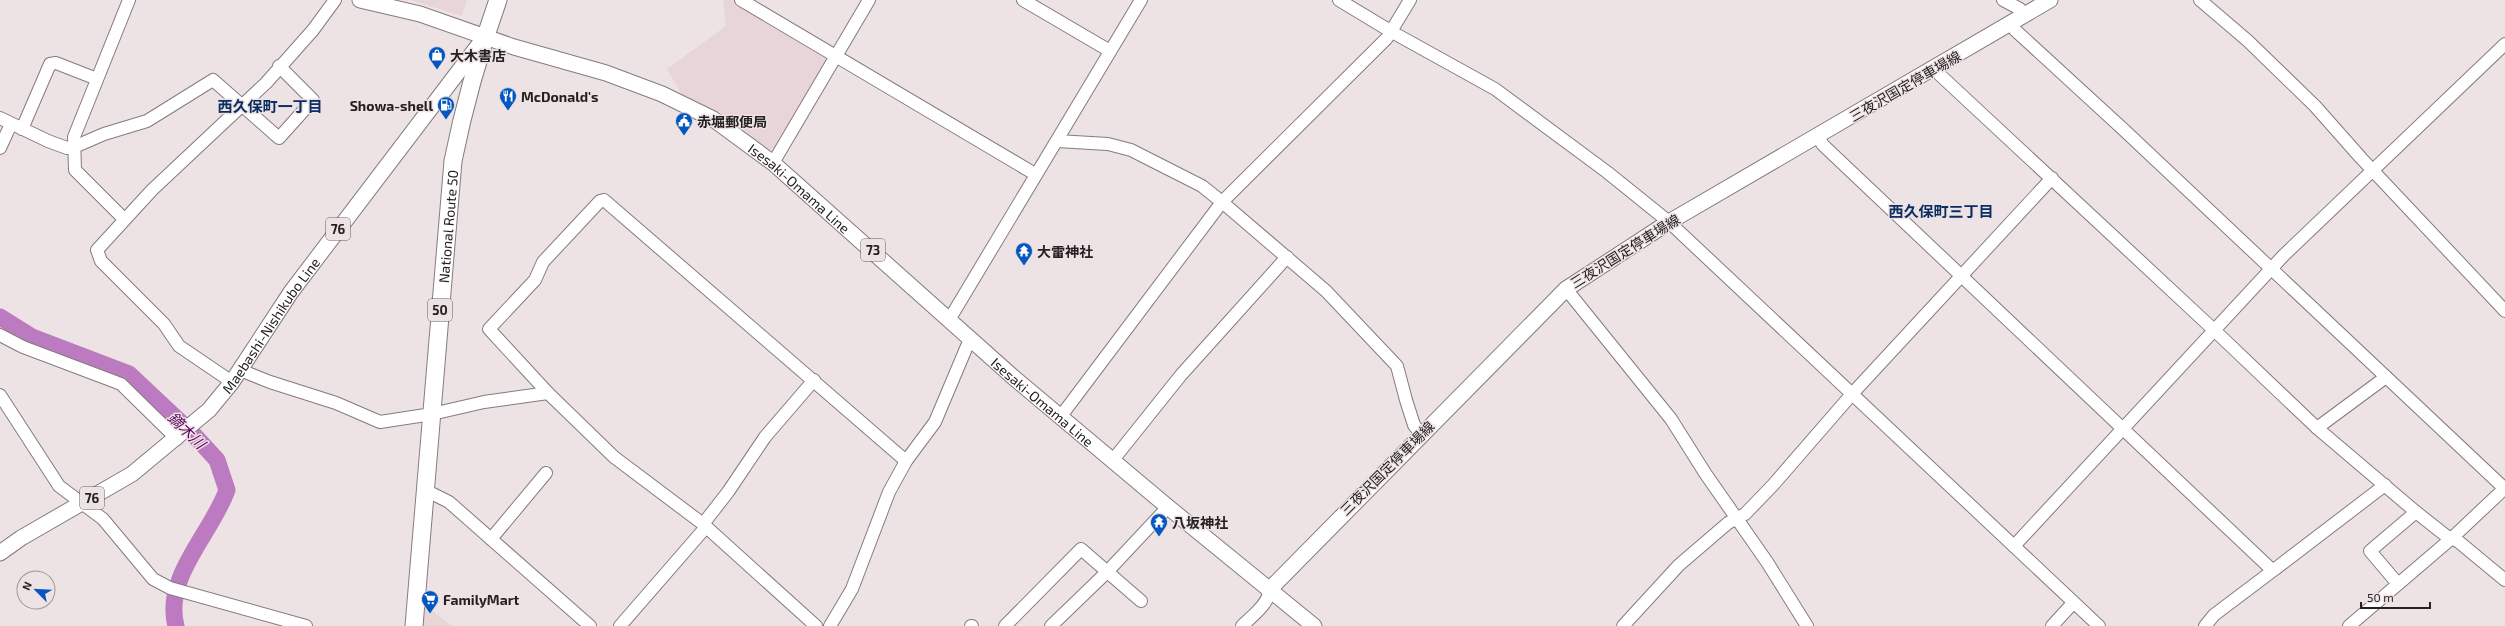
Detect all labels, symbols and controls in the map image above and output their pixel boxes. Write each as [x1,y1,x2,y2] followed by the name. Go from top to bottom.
[427,45,447,70] shop icon: 大木書店
[450,47,506,64] place label: 大木書店
[1846,47,1964,125] street label: 三夜沢国定停車場線
[498,86,518,111] restaurant icon: McDonald's
[521,88,599,105] place label: McDonald's
[436,95,456,120] fuel station icon: Showa-shell
[217,97,323,115] district label: 西久保町一丁目
[350,97,433,114] place label: Showa-shell
[674,111,694,136] public building icon: 赤堀郵便局
[697,113,767,130] place label: 赤堀郵便局
[745,139,854,236] street label: Isesaki-Omama Line
[434,169,461,284] street label: National Route 50
[1888,202,1994,220] district label: 西久保町三丁目
[1567,210,1683,292] street label: 三夜沢国定停車場線
[326,218,350,240] road number: 76
[861,239,885,261] road number: 73
[1014,241,1034,266] temple icon: 大雷神社
[1037,243,1093,260] place label: 大雷神社
[218,254,323,396] street label: Maebashi-Nishikubo Line
[428,299,452,321] road number: 50
[988,353,1097,450] street label: Isesaki-Omama Line
[165,408,211,453] water label: 鏑木川
[1336,417,1438,519] street label: 三夜沢国定停車場線
[80,487,104,509] road number: 76
[1149,512,1169,537] temple icon: 八坂神社
[1172,514,1228,531] place label: 八坂神社
[16,570,56,610] north arrow
[19,579,34,592] text: N
[2361,584,2430,610] scale bar
[420,589,440,614] supermarket icon: FamilyMart
[2367,590,2394,604] text: 50 m
[443,591,520,608] place label: FamilyMart

